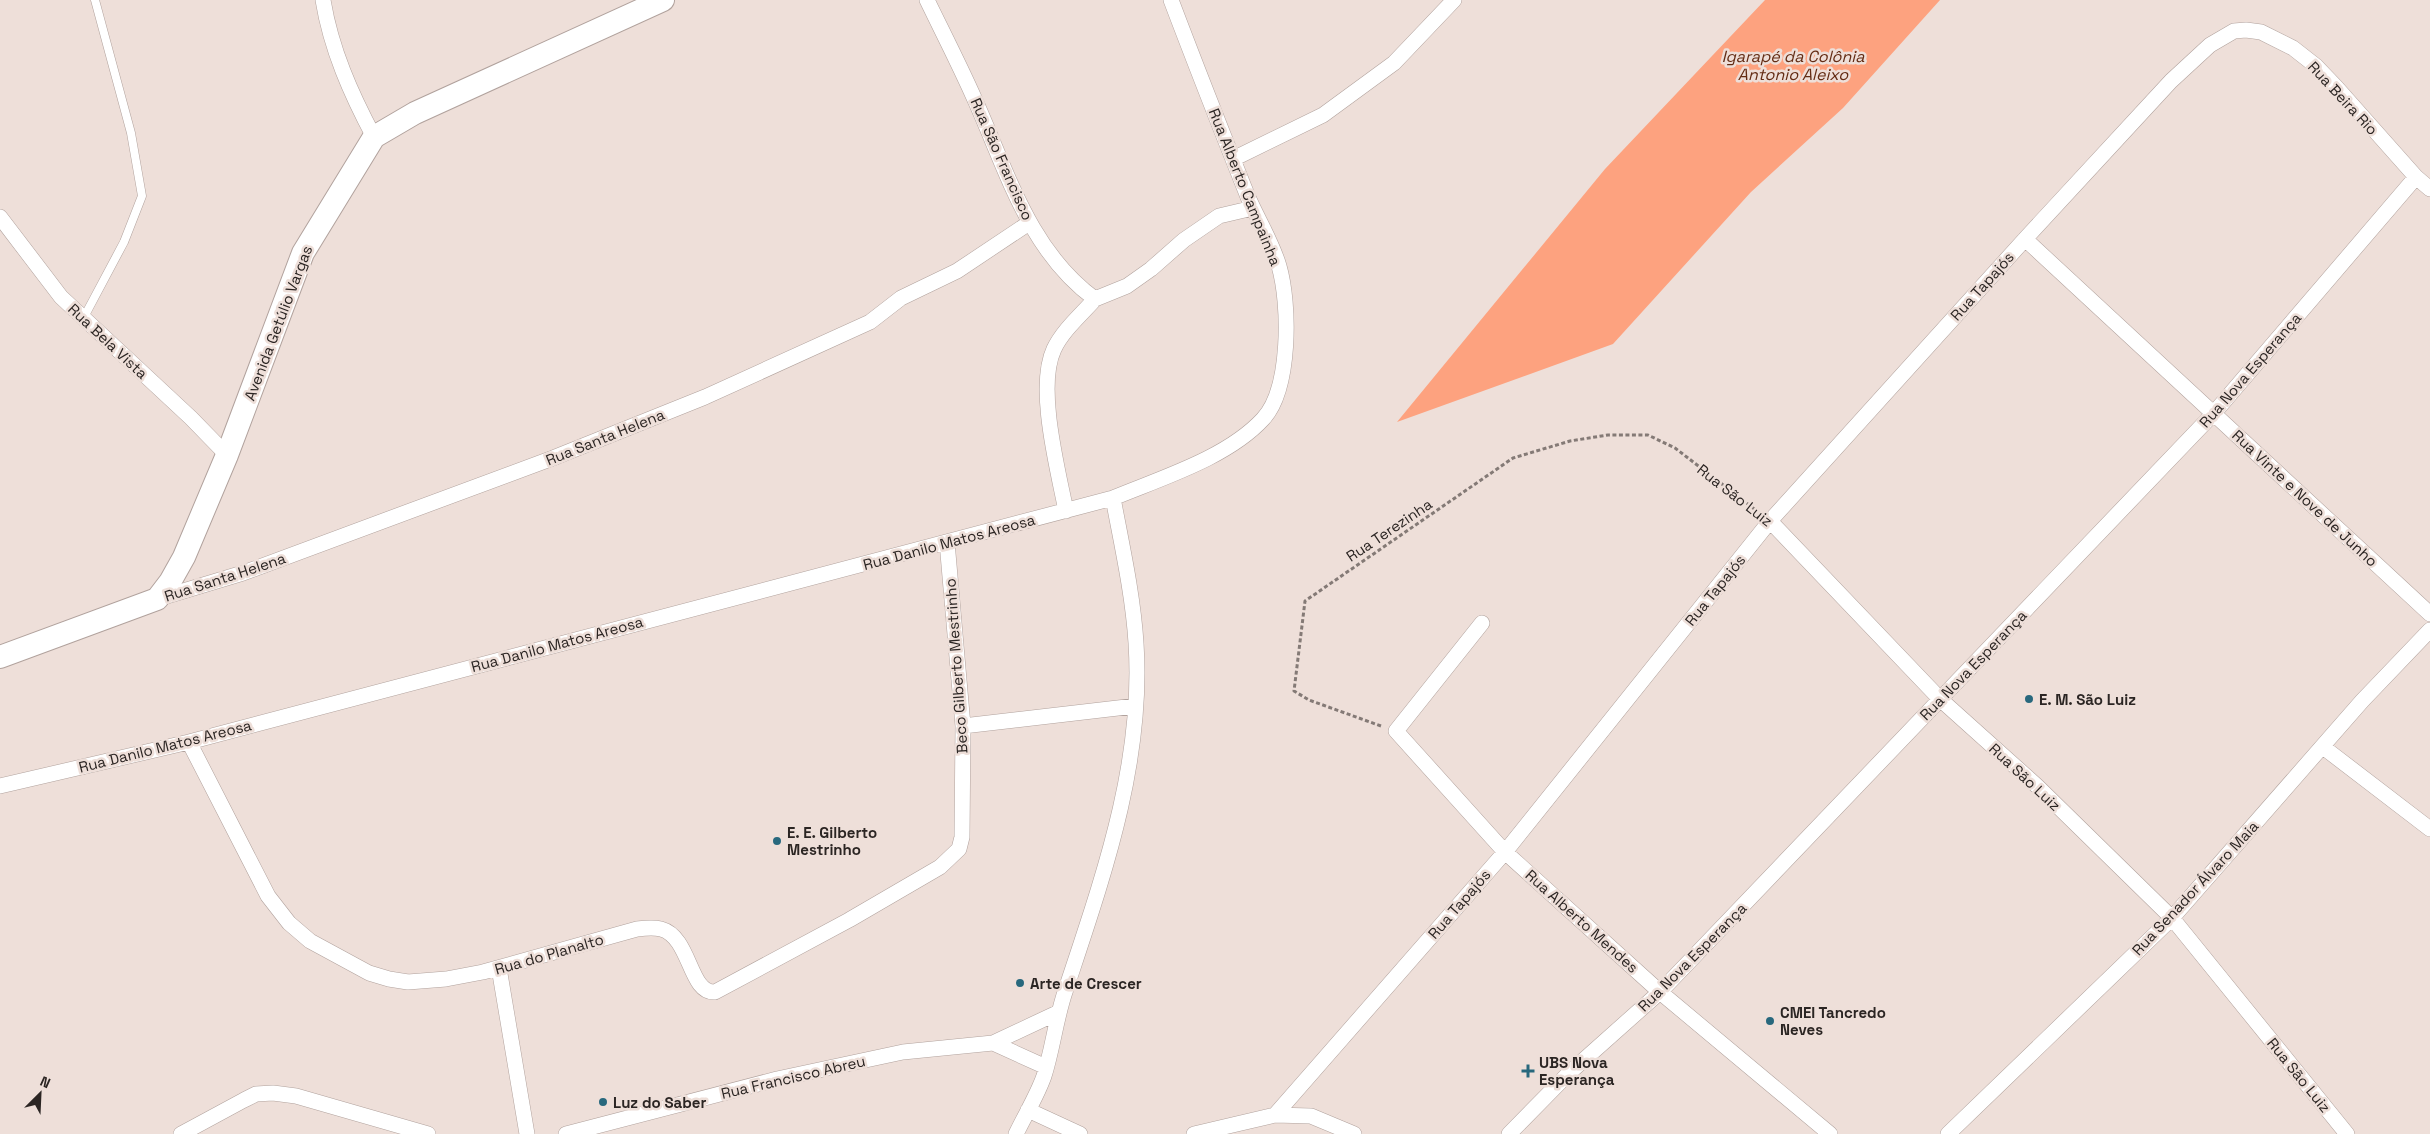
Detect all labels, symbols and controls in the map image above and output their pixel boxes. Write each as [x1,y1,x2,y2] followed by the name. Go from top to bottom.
[1722,46,1865,85] water label: Igarapé da Colônia Antonio Aleixo
[2304,57,2382,139] street label: Rua Beira Rio
[966,95,1038,223] street label: Rua São Francisco
[1205,105,1285,269] street label: Rua Alberto Campainha
[240,243,316,403] street label: Avenida Getúlio Vargas
[1946,248,2018,324] street label: Rua Tapajós
[64,299,152,383] street label: Rua Bela Vista
[2195,308,2305,431] street label: Rua Nova Esperança
[543,404,667,469] street label: Rua Santa Helena
[2228,426,2382,570] street label: Rua Vinte e Nove de Junho
[1693,460,1777,530] street label: Rua São Luiz
[1342,494,1436,566] street label: Rua Terezinha
[861,510,1037,574] street label: Rua Danilo Matos Areosa
[162,548,288,606] street label: Rua Santa Helena
[1681,551,1750,629] street label: Rua Tapajós
[940,578,972,754] street label: Beco Gilberto Mestrinho
[1915,606,2031,724] street label: Rua Nova Esperança
[469,612,645,676] street label: Rua Danilo Matos Areosa
[2039,690,2136,709] place label: E. M. São Luiz
[2023,693,2035,705] marker: E. M. São Luiz
[77,715,254,777] street label: Rua Danilo Matos Areosa
[1985,739,2065,815] street label: Rua São Luiz
[2128,817,2263,959] street label: Rua Senador Álvaro Maia
[787,823,877,859] place label: E. E. Gilberto Mestrinho
[771,835,783,847] marker: E. E. Gilberto Mestrinho
[1424,865,1494,943] street label: Rua Tapajós
[1522,865,1642,977] street label: Rua Alberto Mendes
[1634,898,1751,1015] street label: Rua Nova Esperança
[492,929,606,979] street label: Rua do Planalto
[1030,974,1142,993] place label: Arte de Crescer
[1014,977,1026,989] marker: Arte de Crescer
[1780,1003,1886,1039] place label: CMEI Tancredo Neves
[1764,1015,1776,1027] marker: CMEI Tancredo Neves
[2263,1034,2335,1116] street label: Rua São Luiz
[719,1051,867,1103] street label: Rua Francisco Abreu
[1539,1053,1615,1089] place label: UBS Nova Esperança
[1521,1064,1535,1078] marker: UBS Nova Esperança
[15,1069,65,1119] north arrow
[37,1072,53,1092] text: N
[613,1093,706,1112] place label: Luz do Saber
[597,1096,609,1108] marker: Luz do Saber

